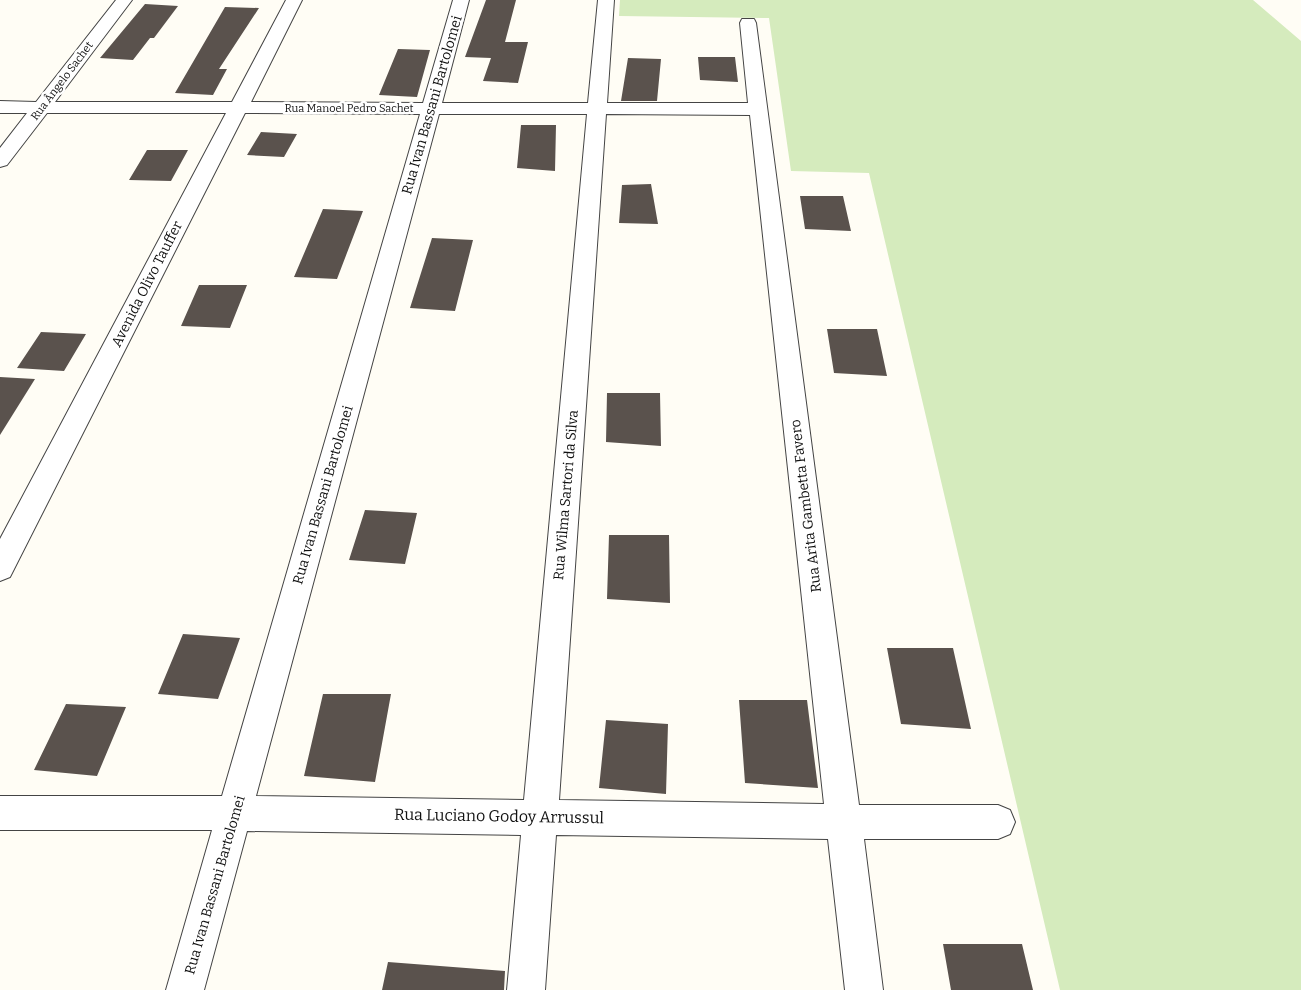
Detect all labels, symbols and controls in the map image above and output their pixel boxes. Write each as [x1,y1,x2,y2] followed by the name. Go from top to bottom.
[398,14,466,196] street label: Rua Ivan Bassani Bartolomei
[27,39,96,123] street label: Rua Ângelo Sachet
[284,102,414,115] street label: Rua Manoel Pedro Sachet
[108,218,186,350] street label: Avenida Olivo Tauffer
[289,404,357,586] street label: Rua Ivan Bassani Bartolomei
[550,409,582,581] street label: Rua Wilma Sartori da Silva
[787,419,825,593] street label: Rua Arita Gambetta Favero
[181,794,249,976] street label: Rua Ivan Bassani Bartolomei
[394,805,605,827] street label: Rua Luciano Godoy Arrussul

